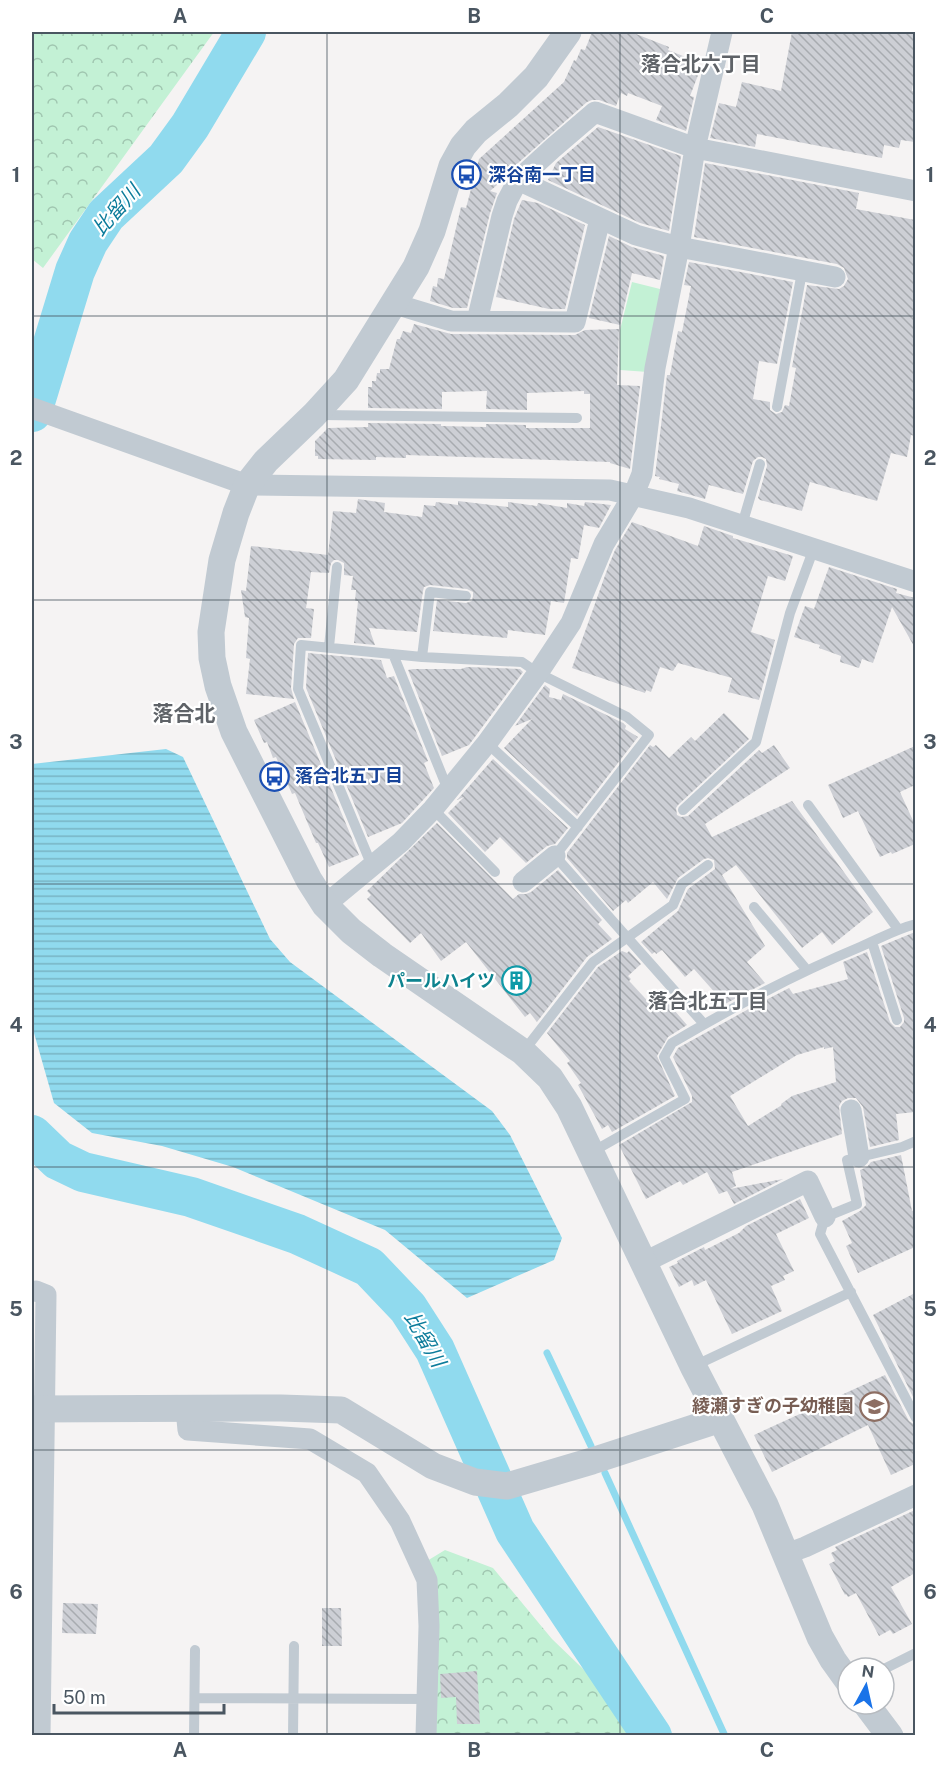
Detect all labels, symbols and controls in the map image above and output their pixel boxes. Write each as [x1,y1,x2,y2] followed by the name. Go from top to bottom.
[173,4,187,28] text: A
[467,4,481,28] text: B
[760,4,774,28] text: C
[641,52,761,76] district label: 落合北六丁目
[451,159,483,191] bus stop icon: 深谷南一丁目
[12,163,20,187] text: 1
[926,163,934,187] text: 1
[488,164,596,185] place label: 深谷南一丁目
[87,178,146,240] water label: 比留川
[10,446,22,470] text: 2
[924,446,936,470] text: 2
[153,701,216,726] district label: 落合北
[9,730,23,754] text: 3
[923,730,937,754] text: 3
[258,760,290,792] bus stop icon: 落合北五丁目
[295,765,403,786] place label: 落合北五丁目
[500,965,532,997] building icon: パールハイツ
[387,970,495,991] place label: パールハイツ
[648,989,768,1013] district label: 落合北五丁目
[9,1013,23,1037] text: 4
[923,1013,937,1037] text: 4
[9,1297,23,1321] text: 5
[923,1297,937,1321] text: 5
[400,1307,451,1373] water label: 比留川
[859,1390,891,1422] school or university icon: 綾瀬すぎの子幼稚園
[692,1395,854,1416] place label: 綾瀬すぎの子幼稚園
[9,1580,23,1604] text: 6
[923,1580,937,1604] text: 6
[836,1656,896,1716] north arrow
[860,1661,876,1682] text: N
[54,1677,224,1715] scale bar
[63,1687,106,1708] text: 50 m
[173,1738,187,1762] text: A
[467,1738,481,1762] text: B
[760,1738,774,1762] text: C

